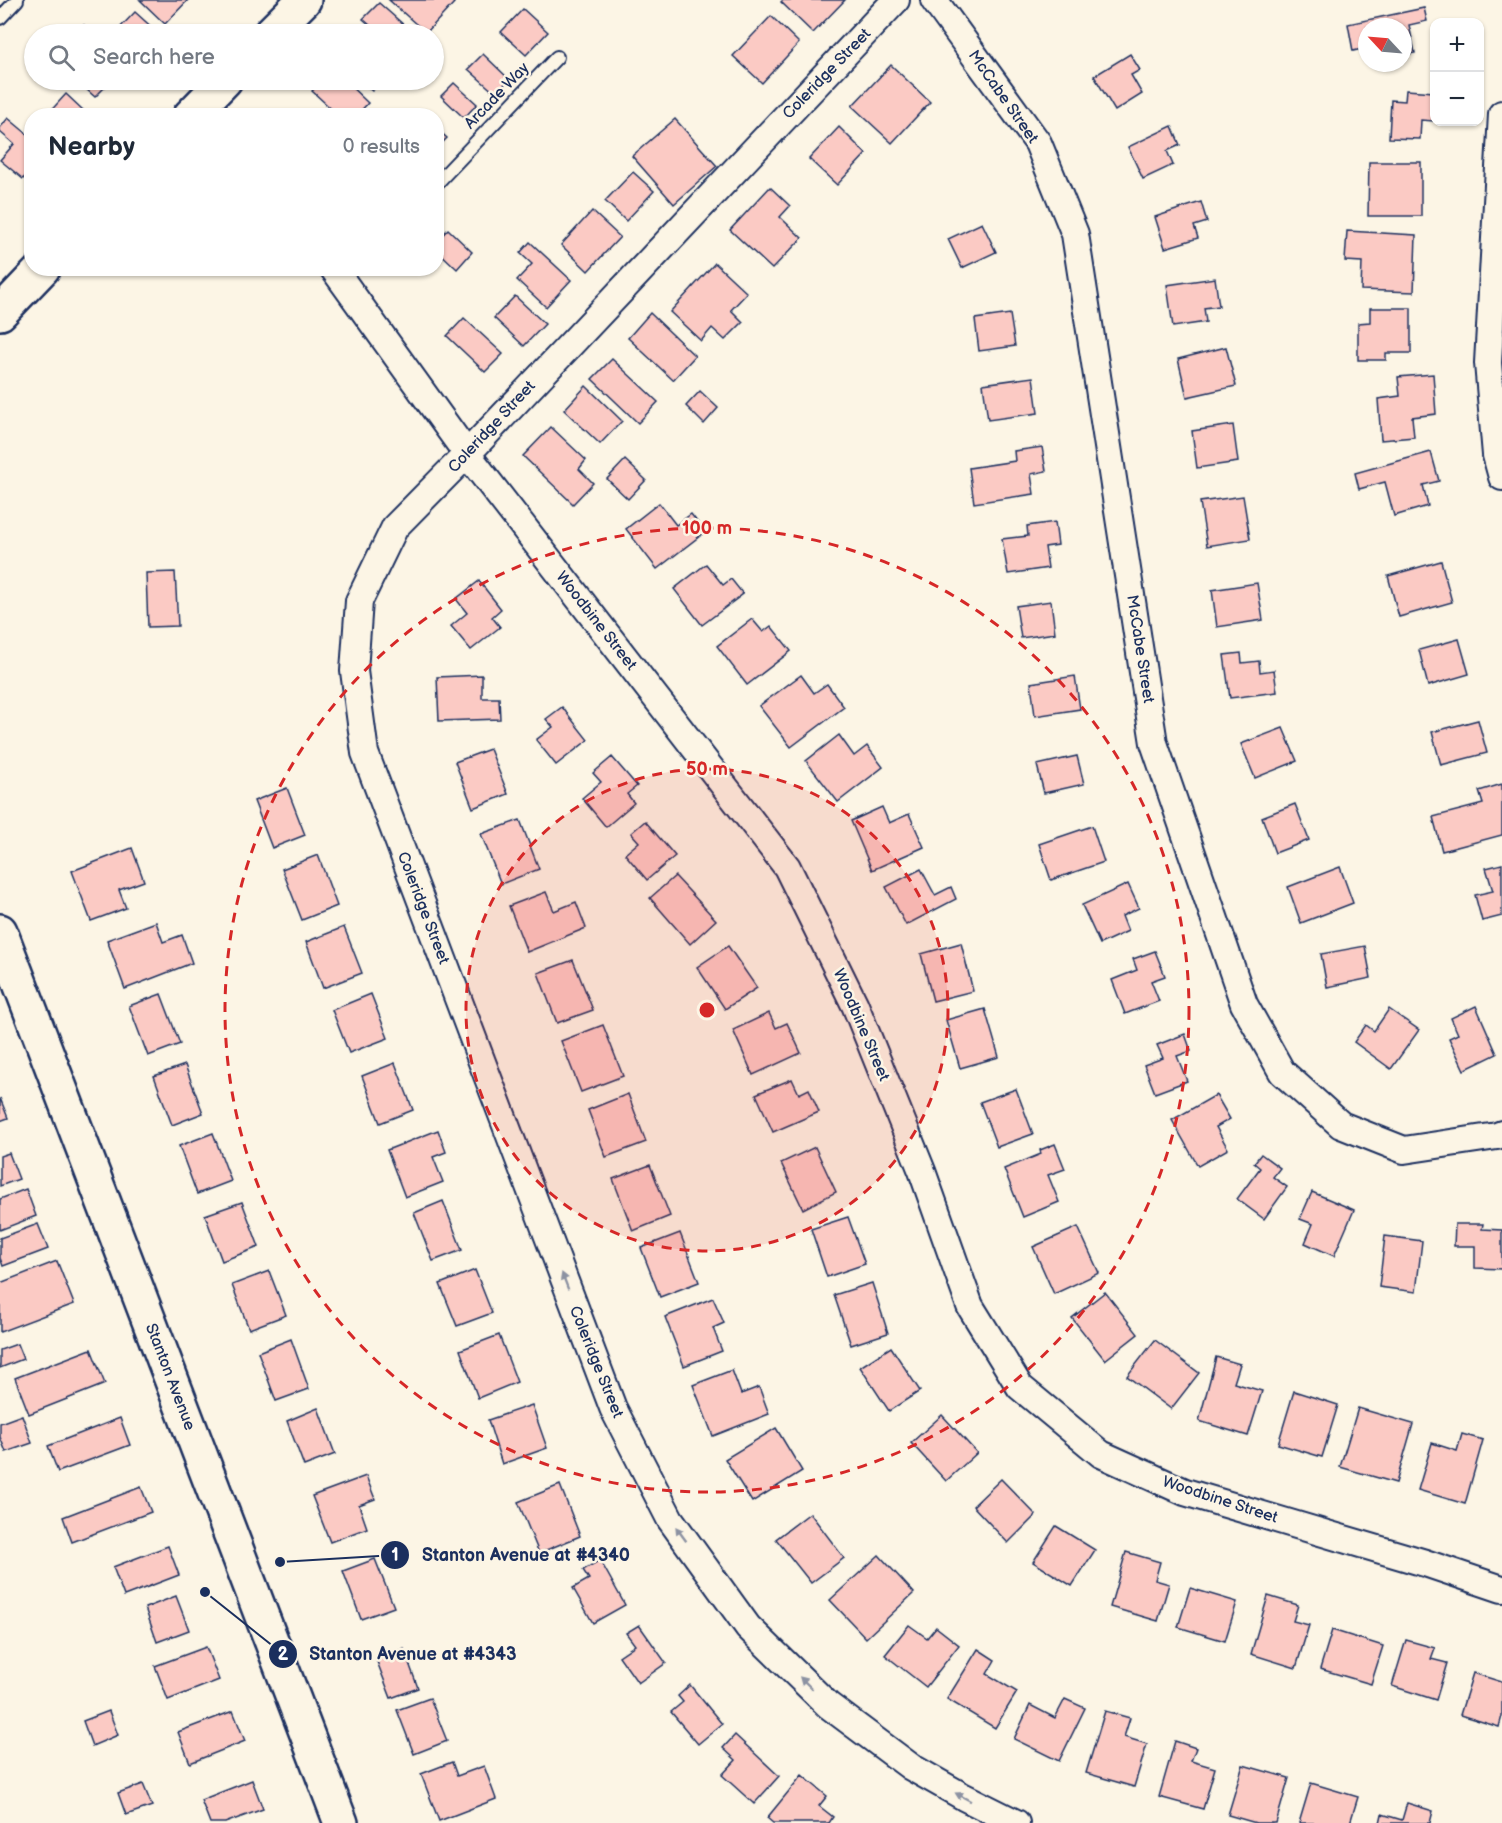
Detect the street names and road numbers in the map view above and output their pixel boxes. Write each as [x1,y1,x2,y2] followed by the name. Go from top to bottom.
[779,25,875,123] street label: Coleridge Street
[964,47,1042,147] street label: McCabe Street
[461,58,534,133] street label: Arcade Way
[445,377,540,477] street label: Coleridge Street
[552,568,641,674] street label: Woodbine Street
[1122,594,1158,704] street label: McCabe Street
[393,849,453,967] street label: Coleridge Street
[829,966,893,1084] street label: Woodbine Street
[565,1303,627,1421] street label: Coleridge Street
[141,1321,199,1434] street label: Stanton Avenue
[1160,1472,1280,1528] street label: Woodbine Street

